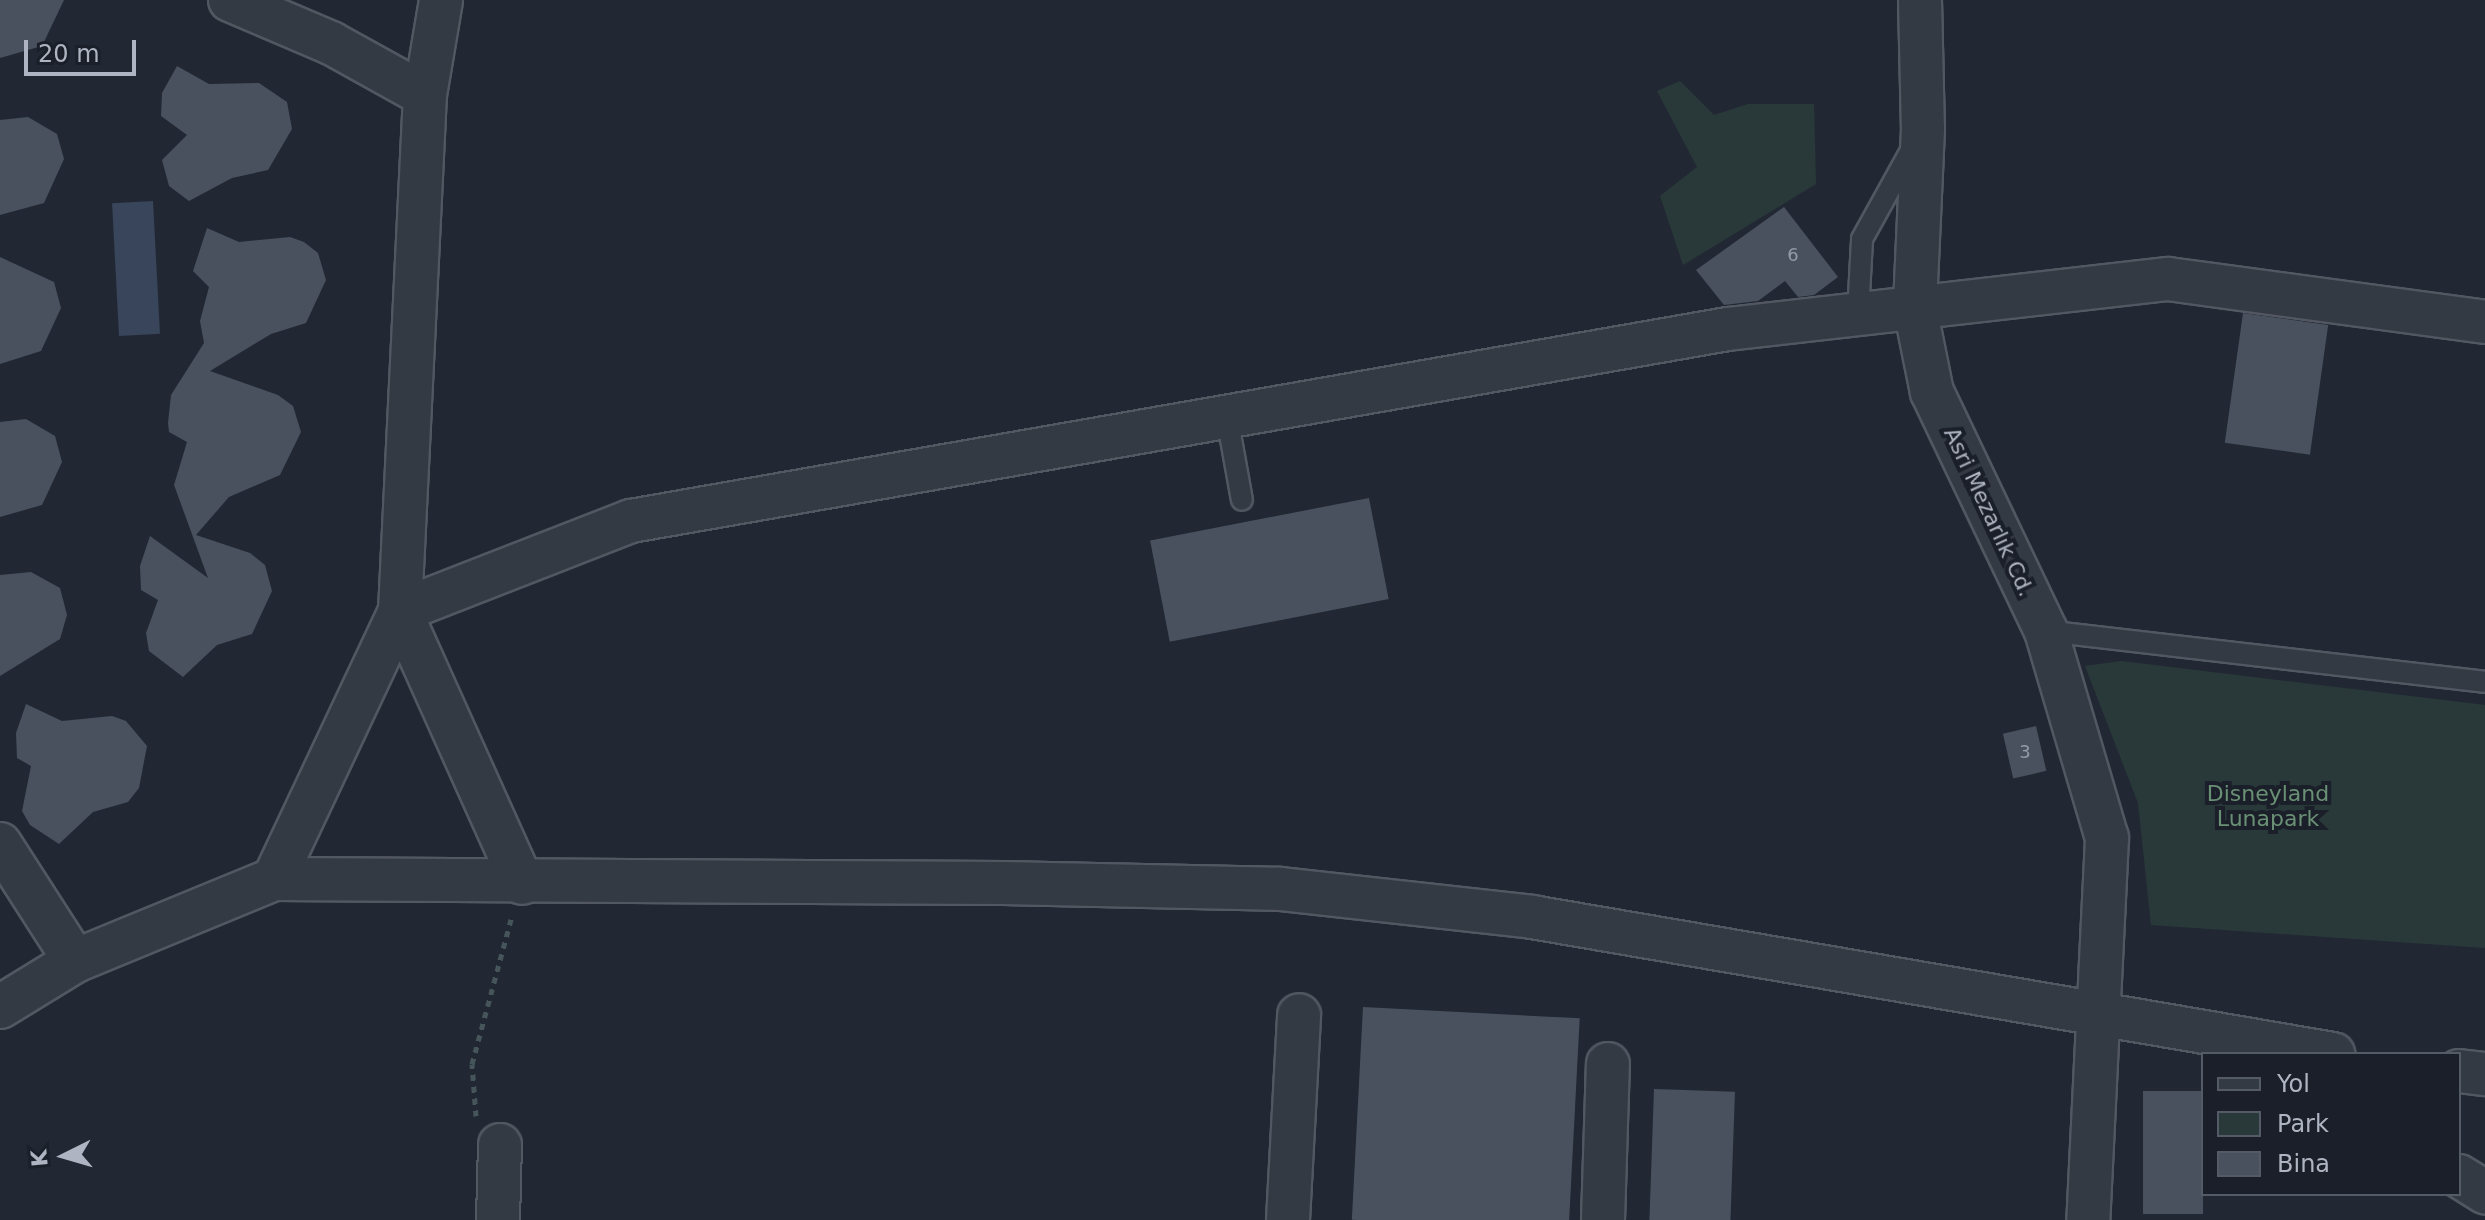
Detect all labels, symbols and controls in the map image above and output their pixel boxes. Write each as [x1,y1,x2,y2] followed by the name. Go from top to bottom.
[28,24,140,74] scale bar
[38,40,100,68] text: 20 m
[1787,244,1799,266] house number: 6
[1938,423,2040,601] street label: Asri Mezarlık Cd.
[2019,741,2031,763] house number: 3
[2207,780,2329,832] park label: Disneyland Lunapark
[2201,1052,2461,1196] legend
[2277,1070,2310,1098] text: Yol
[2277,1110,2329,1138] text: Park
[24,1116,104,1196] north arrow
[26,1149,53,1168] text: K
[2277,1150,2330,1178] text: Bina

